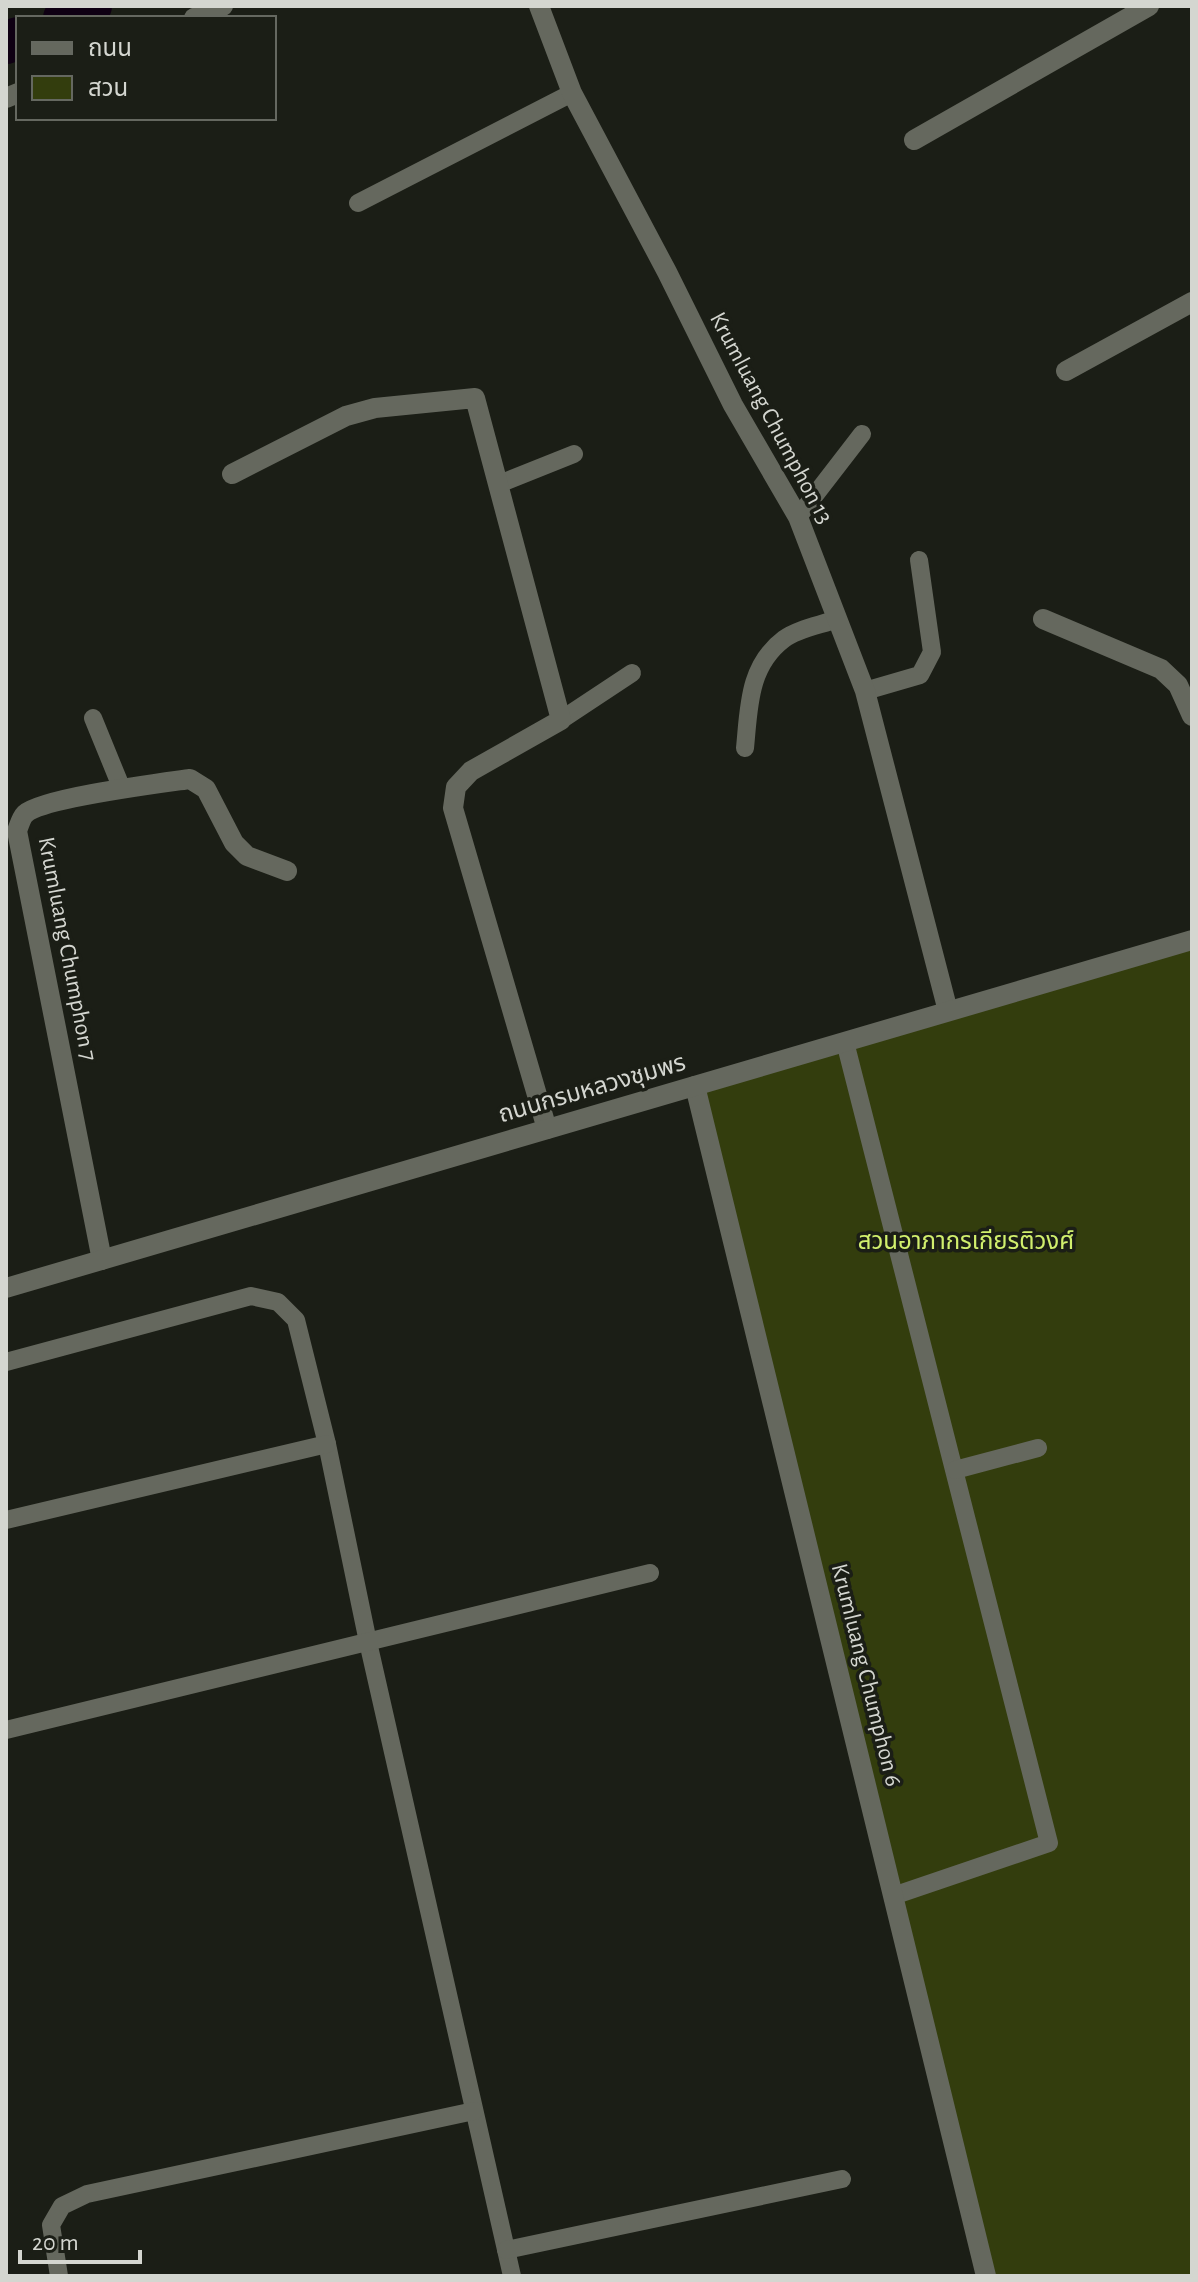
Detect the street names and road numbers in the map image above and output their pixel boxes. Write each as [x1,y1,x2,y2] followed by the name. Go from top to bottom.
[705,308,837,528] street label: Krumluang Chumphon 13
[34,835,100,1063] street label: Krumluang Chumphon 7
[496,1051,689,1129] street label: ถนนกรมหลวงชุมพร
[827,1561,905,1789] street label: Krumluang Chumphon 6

